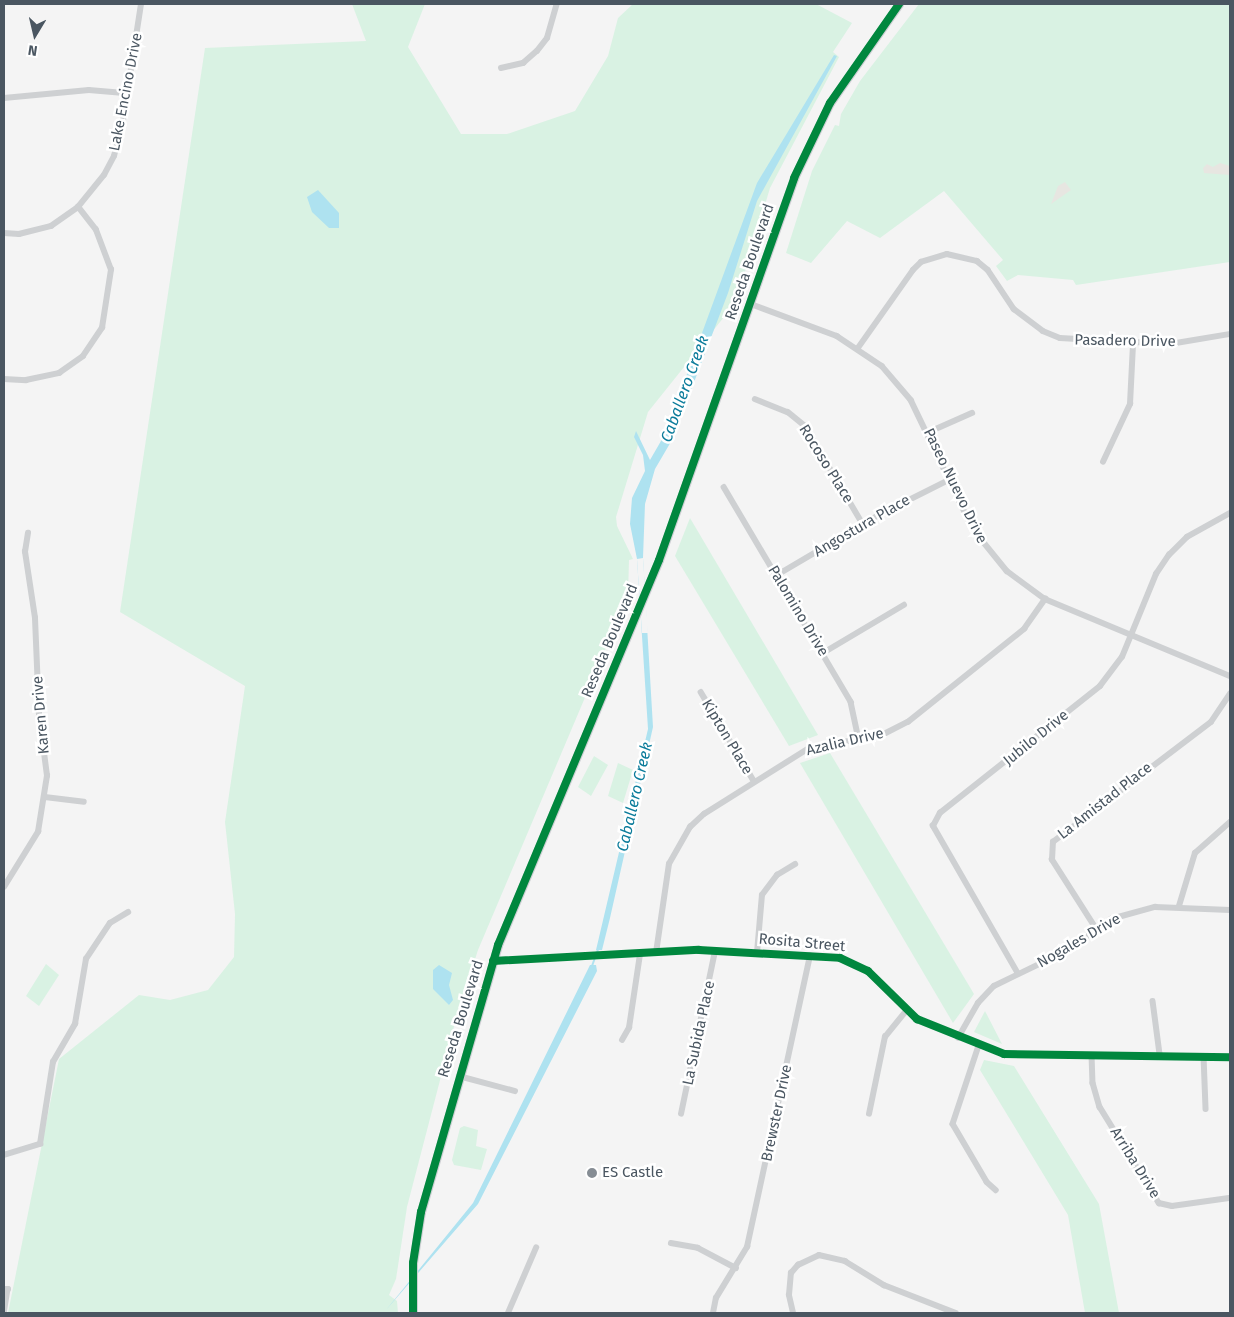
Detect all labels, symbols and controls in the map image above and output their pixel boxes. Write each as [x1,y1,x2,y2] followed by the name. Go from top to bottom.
[10,10,60,60] north arrow
[106,31,146,153] street label: Lake Encino Drive
[27,41,39,59] text: N
[722,201,778,323] street label: Reseda Boulevard
[1074,331,1176,351] street label: Pasadero Drive
[657,333,713,445] water label: Caballero Creek
[795,421,857,507] street label: Rocoso Place
[919,425,991,547] street label: Paseo Nuevo Drive
[811,491,913,561] street label: Angostura Place
[764,562,832,660] street label: Palomino Drive
[578,581,642,701] street label: Reseda Boulevard
[29,675,53,755] street label: Karen Drive
[697,696,757,778] street label: Kipton Place
[1000,706,1072,770] street label: Jubilo Drive
[805,724,885,760] street label: Azalia Drive
[613,740,657,854] water label: Caballero Creek
[1054,759,1156,843] street label: La Amistad Place
[1034,910,1124,972] street label: Nogales Drive
[758,930,846,956] street label: Rosita Street
[435,958,487,1080] street label: Reseda Boulevard
[679,979,719,1087] street label: La Subida Place
[758,1063,796,1163] street label: Brewster Drive
[1106,1124,1164,1202] street label: Arriba Drive
[602,1164,663,1182] place label: ES Castle
[586,1167,598,1179] marker: ES Castle

